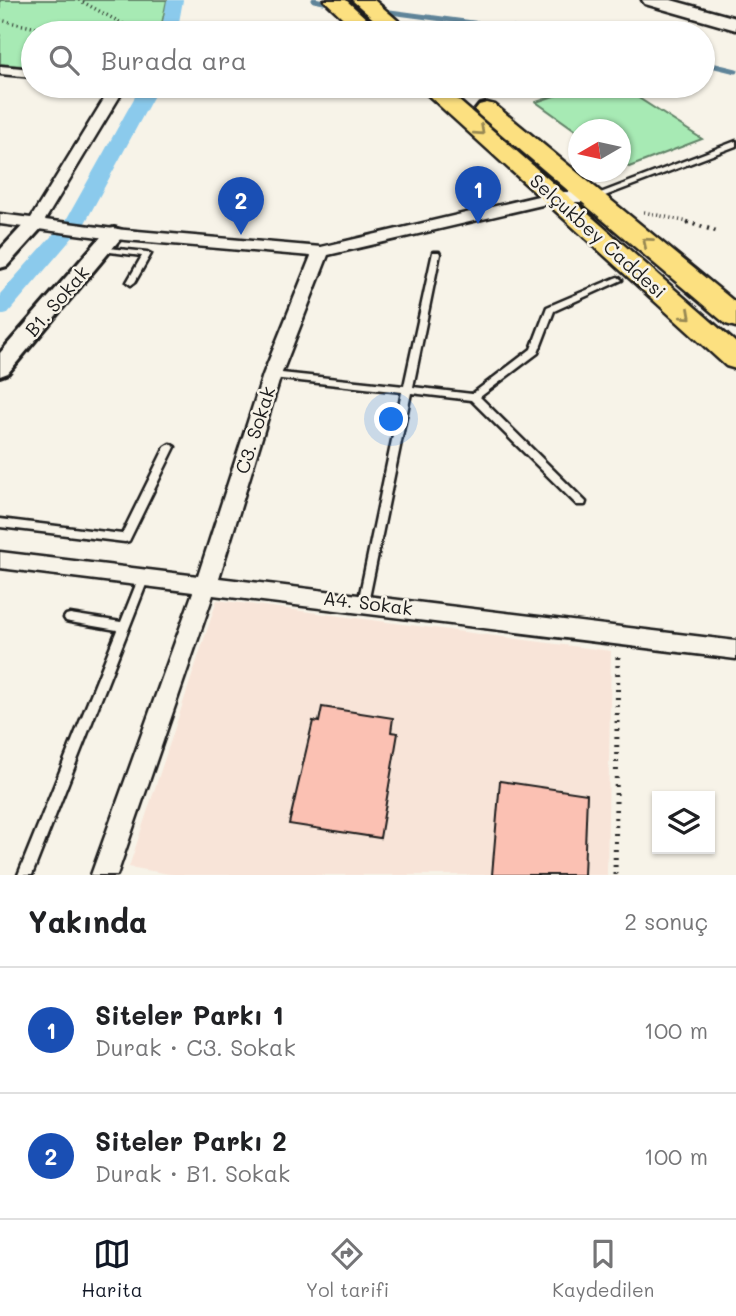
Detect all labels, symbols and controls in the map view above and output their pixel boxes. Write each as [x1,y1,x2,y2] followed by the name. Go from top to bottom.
[21,21,715,98] search box
[45,41,83,79] icon: search
[101,43,247,77] text: Burada ara
[568,119,631,182] north arrow
[472,123,485,135] one-way arrow
[455,166,501,224] pin: 1
[525,168,672,303] street label: Selçukbey Caddesi
[218,177,264,235] pin: 2
[642,238,655,250] one-way arrow
[19,260,94,341] street label: B1. Sokak
[679,307,692,319] one-way arrow
[229,383,280,477] street label: C3. Sokak
[374,402,408,436] your location
[322,585,414,620] street label: A4. Sokak
[652,791,715,854] map controls
[652,791,715,854] button: layers
[28,901,147,941] text: Yakında
[624,906,708,936] text: 2 sonuç
[95,998,284,1032] text: Siteler Parkı 1
[46,1015,56,1045] text: 1
[644,1015,708,1045] text: 100 m
[95,1032,296,1062] text: Durak · C3. Sokak
[95,1124,287,1158] text: Siteler Parkı 2
[45,1141,57,1171] text: 2
[644,1141,708,1171] text: 100 m
[95,1158,290,1188] text: Durak · B1. Sokak
[82,1235,143,1302] tab: Harita
[306,1235,389,1302] tab: Yol tarifi
[552,1235,654,1302] tab: Kaydedilen

